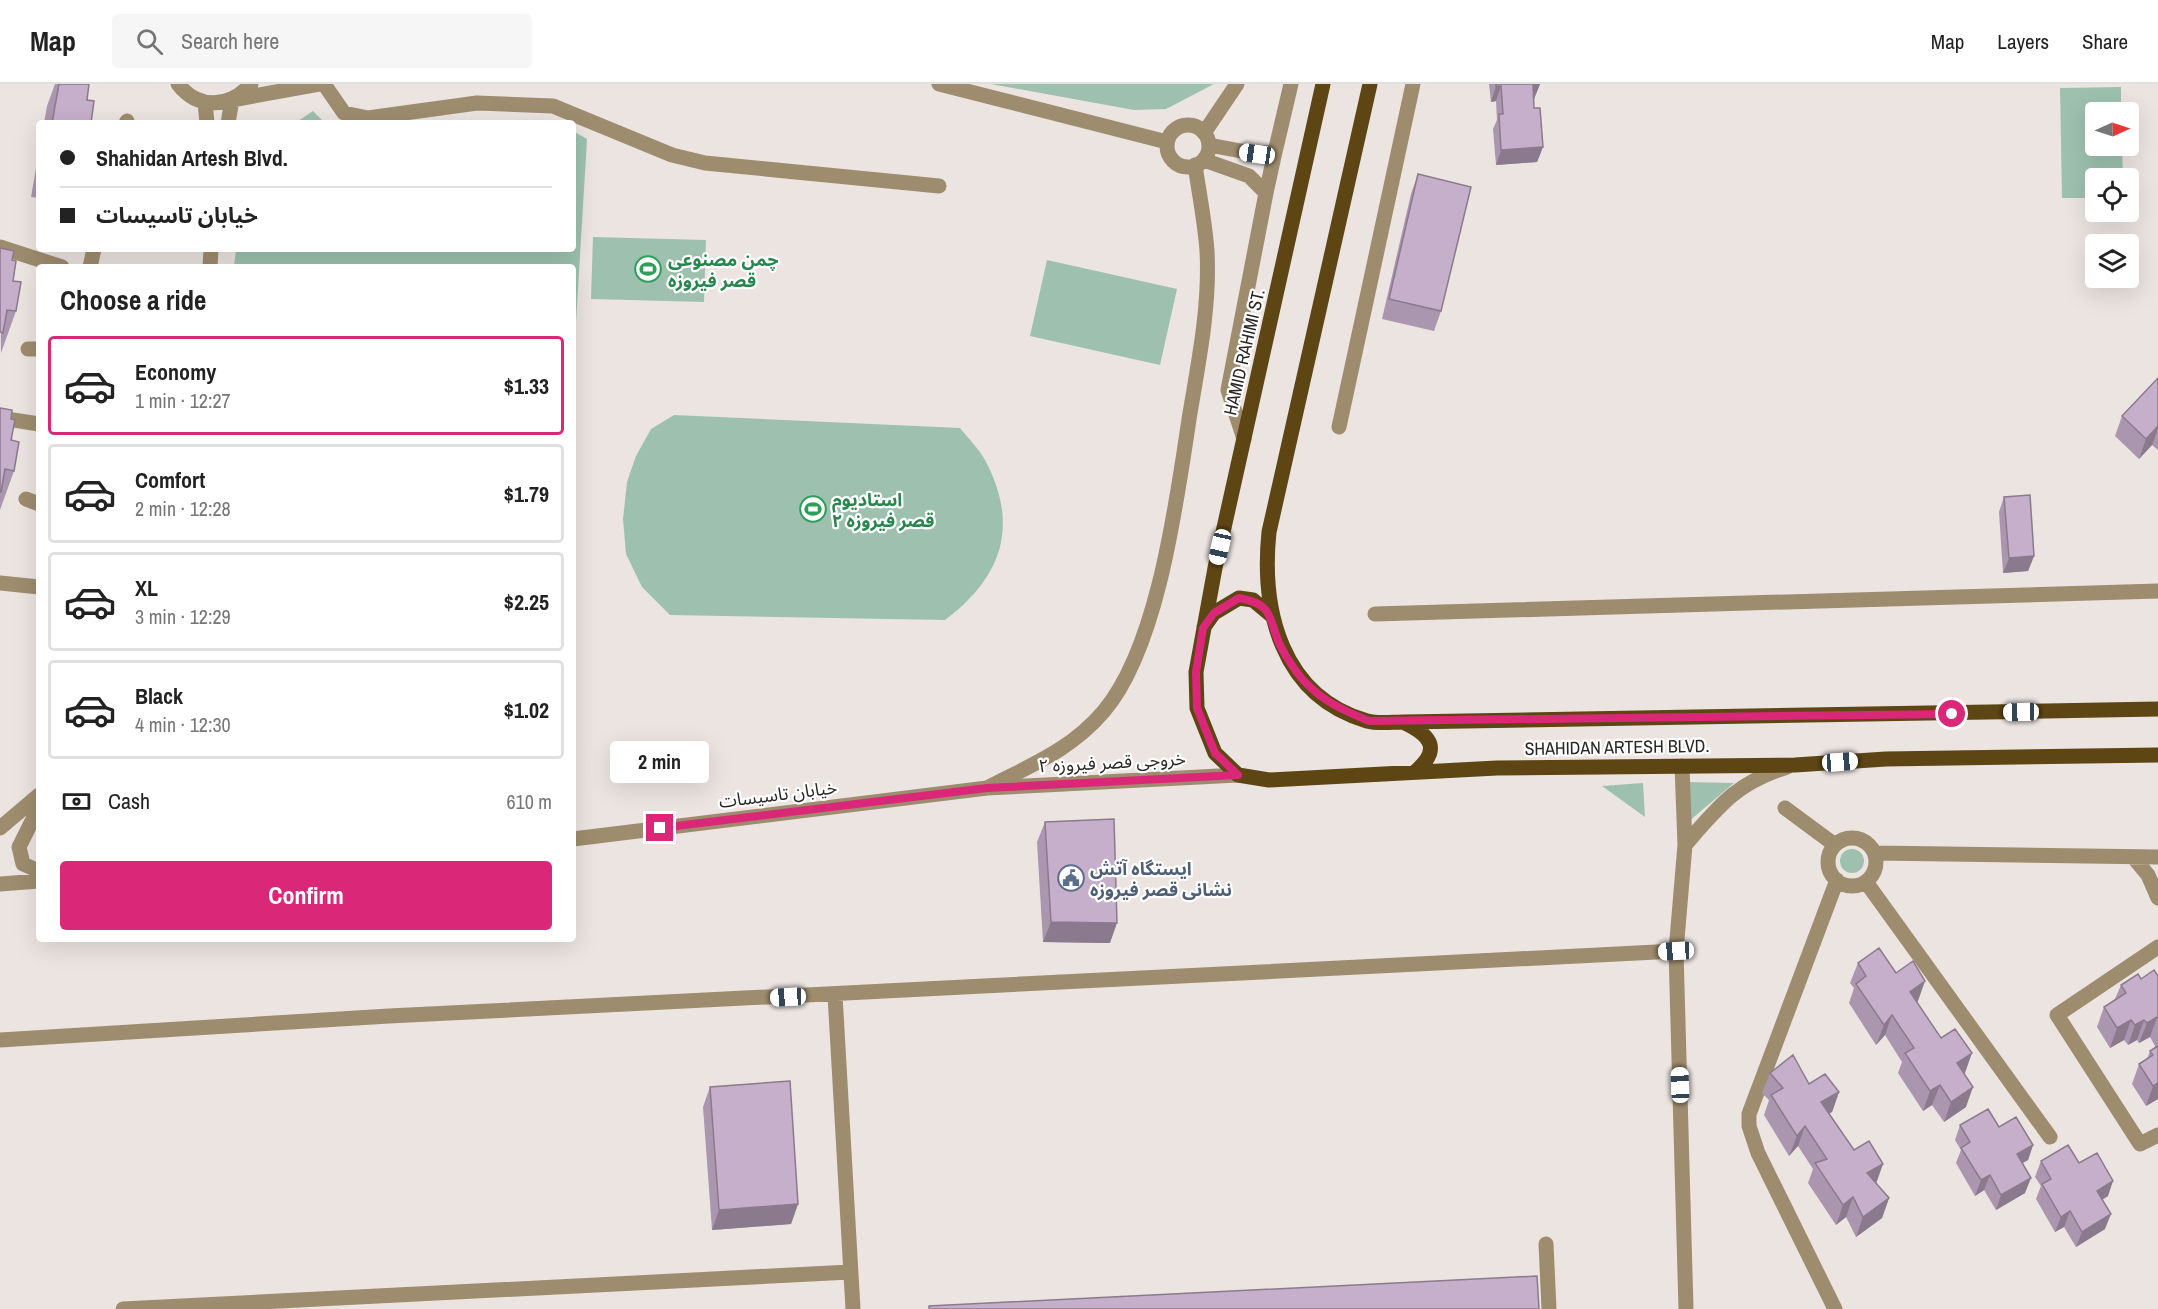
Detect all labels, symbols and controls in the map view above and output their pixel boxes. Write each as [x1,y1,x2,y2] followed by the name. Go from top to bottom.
[112,14,532,68] search box
[30,22,76,60] text: Map
[133,25,166,58] icon: search
[181,26,279,56] text: Search here
[1931,27,1964,56] text: Map
[1997,27,2049,56] text: Layers
[2082,27,2128,56] text: Share
[2085,102,2139,156] north arrow
[2085,102,2139,288] map controls
[96,143,288,173] text: Shahidan Artesh Blvd.
[1238,143,1276,165] car
[2085,168,2139,222] button: locate
[96,200,258,230] text: خیابان تاسیسات
[2085,234,2139,288] button: layers
[668,247,778,293] place label: چمن مصنوعی قصر فیروزه
[633,254,663,284] sports icon: چمن مصنوعی قصر فیروزه
[60,282,206,318] text: Choose a ride
[1217,286,1271,418] street label: HAMID RAHIMI ST.
[135,357,216,387] text: Economy
[63,359,117,413] icon: car
[504,371,549,401] text: $1.33
[135,387,231,414] text: 1 min · 12:27
[135,465,205,495] text: Comfort
[63,467,117,521] icon: car
[504,479,549,509] text: $1.79
[832,487,934,533] place label: استادیوم قصر فیروزه ۲
[798,494,828,524] sports icon: استادیوم قصر فیروزه ۲
[135,495,231,522] text: 2 min · 12:28
[1207,527,1233,567] car
[135,573,158,603] text: XL
[63,575,117,629] icon: car
[504,587,549,617] text: $2.25
[135,603,231,630] text: 3 min · 12:29
[135,681,183,711] text: Black
[63,683,117,737] icon: car
[504,695,549,725] text: $1.02
[1938,700,1965,727] route start
[2003,703,2039,721] car
[135,711,231,738] text: 4 min · 12:30
[1524,733,1710,761] street label: SHAHIDAN ARTESH BLVD.
[610,741,710,783] callout: 2 min
[1038,746,1186,778] street label: خروجی قصر فیروزه ۲
[638,748,681,775] text: 2 min
[1821,752,1859,772] car
[717,774,839,814] street label: خیابان تاسیسات
[60,785,93,818] icon: cash
[108,786,150,816] text: Cash
[506,788,552,815] text: 610 m
[646,814,673,841] route end
[1090,856,1232,902] place label: ایستگاه آتش نشانی قصر فیروزه
[60,861,552,930] button: Confirm
[1056,863,1086,893] public building icon: ایستگاه آتش نشانی قصر فیروزه
[1658,941,1694,961] car
[770,987,806,1007] car
[1670,1067,1690,1103] car

